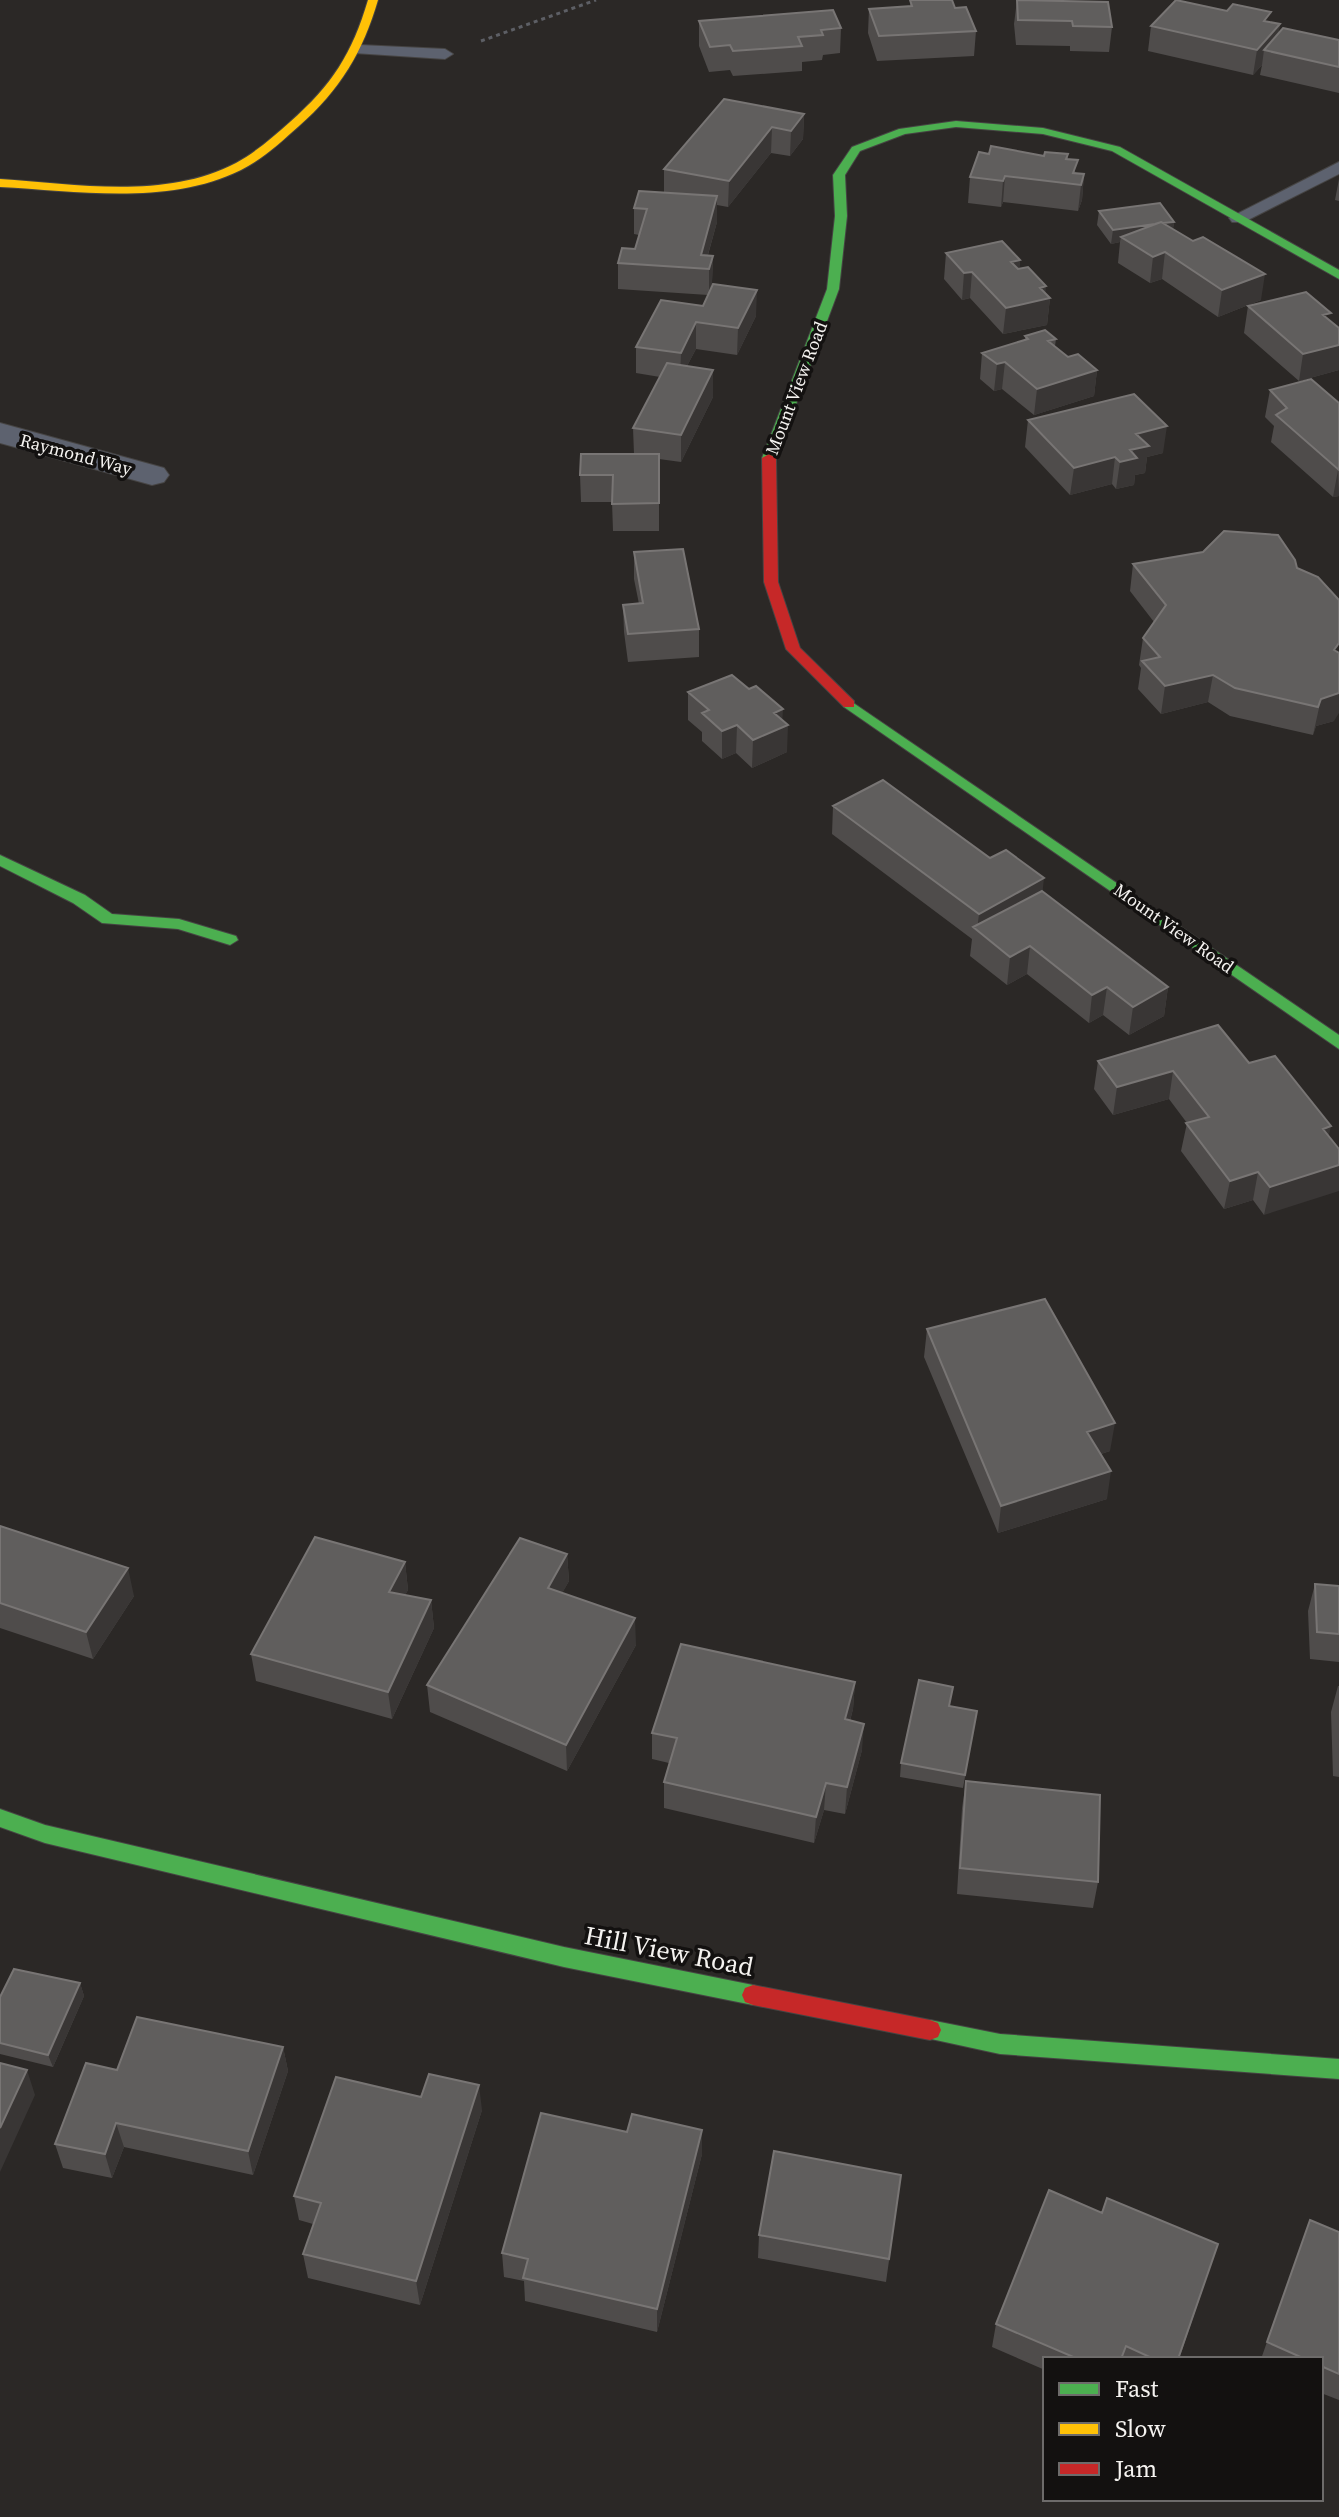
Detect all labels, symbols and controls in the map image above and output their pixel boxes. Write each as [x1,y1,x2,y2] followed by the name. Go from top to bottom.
[759,318,833,458] street label: Mount View Road
[17,427,136,481] street label: Raymond Way
[1109,877,1239,979] street label: Mount View Road
[581,1917,757,1985] street label: Hill View Road
[1043,2357,1323,2501] legend
[1115,2372,1159,2405] text: Fast
[1115,2412,1166,2445] text: Slow
[1114,2452,1157,2485] text: Jam

